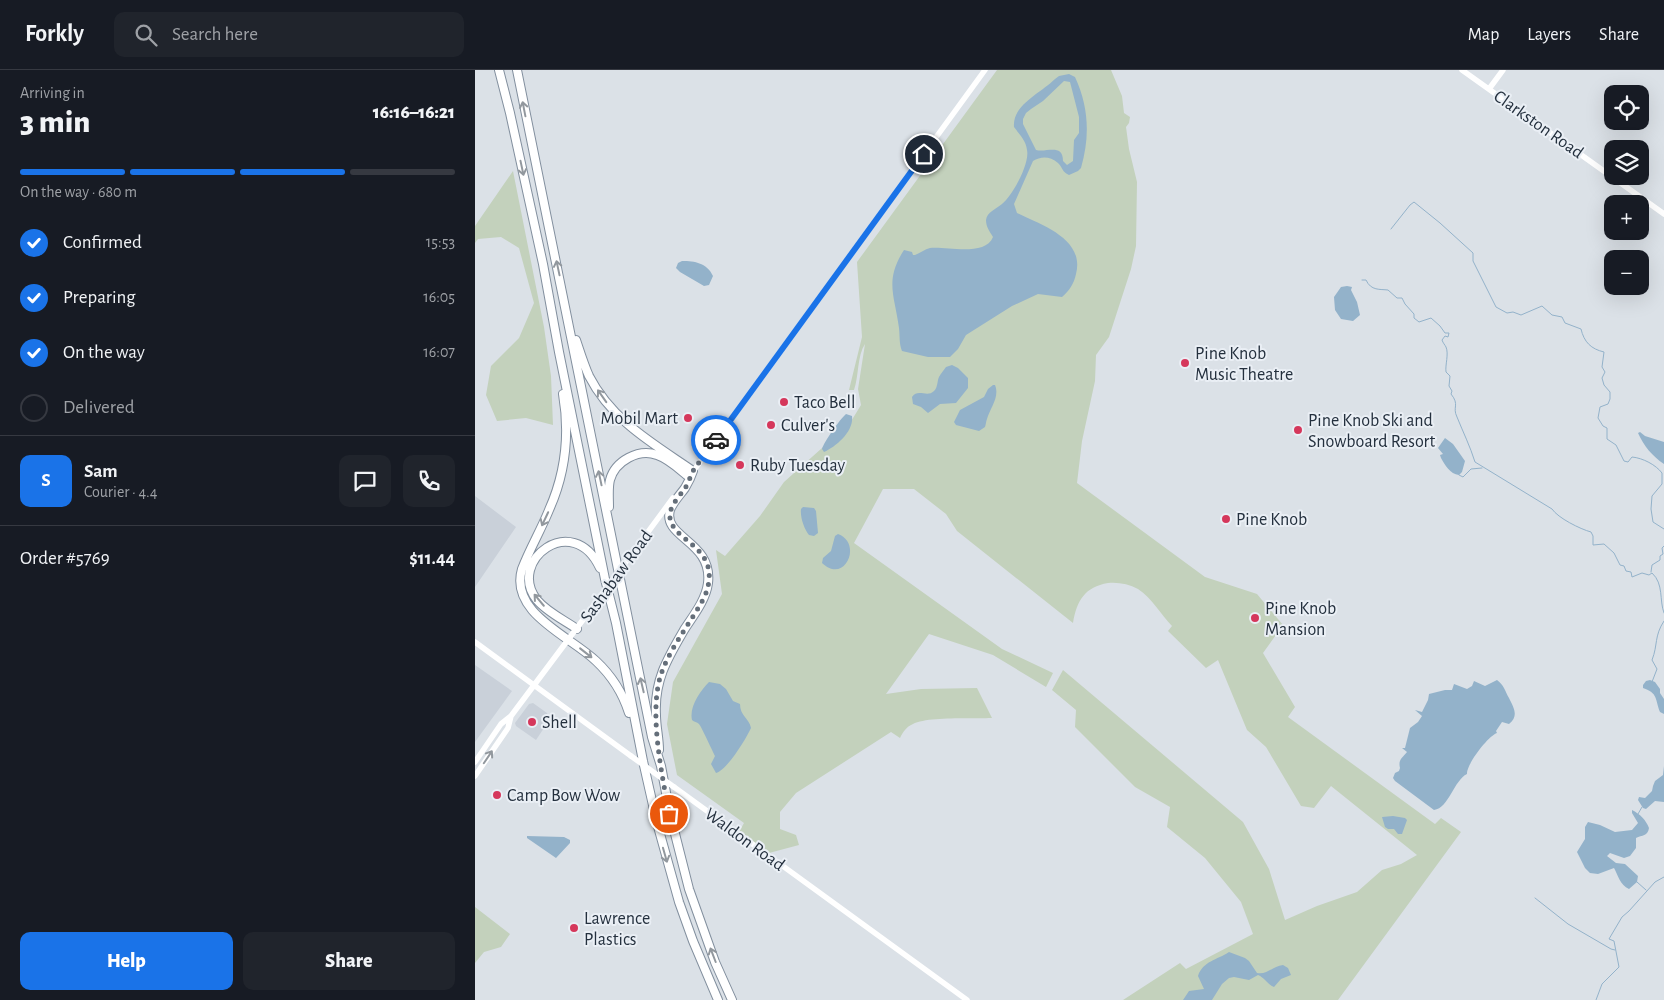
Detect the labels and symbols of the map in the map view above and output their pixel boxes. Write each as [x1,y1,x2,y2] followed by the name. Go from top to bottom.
[1490,87,1587,162] street label: Clarkston Road
[519,101,529,117] one-way arrow
[903,133,945,175] pin
[518,160,527,176] one-way arrow
[552,260,562,276] one-way arrow
[1195,345,1293,384] place label: Pine Knob Music Theatre
[1179,357,1191,369] marker: Pine Knob Music Theatre
[597,389,607,403] one-way arrow
[794,394,855,412] place label: Taco Bell
[778,396,790,408] marker: Taco Bell
[601,410,678,428] place label: Mobil Mart
[682,412,694,424] marker: Mobil Mart
[1308,412,1435,451] place label: Pine Knob Ski and Snowboard Resort
[691,415,741,465] courier
[781,417,835,435] place label: Culver's
[765,419,777,431] marker: Culver's
[1292,424,1304,436] marker: Pine Knob Ski and Snowboard Resort
[750,457,845,475] place label: Ruby Tuesday
[734,459,746,471] marker: Ruby Tuesday
[595,471,604,487] one-way arrow
[540,511,549,526] one-way arrow
[1236,511,1307,529] place label: Pine Knob
[1220,513,1232,525] marker: Pine Knob
[577,527,656,626] street label: Sashabaw Road
[533,593,544,606] one-way arrow
[1265,600,1336,639] place label: Pine Knob Mansion
[1249,612,1261,624] marker: Pine Knob Mansion
[579,647,592,658] one-way arrow
[637,677,646,693] one-way arrow
[542,714,577,732] place label: Shell
[526,716,538,728] marker: Shell
[483,750,493,764] one-way arrow
[507,787,620,805] place label: Camp Bow Wow
[491,789,503,801] marker: Camp Bow Wow
[648,793,690,835] pin
[701,805,788,875] street label: Waldon Road
[661,846,671,862] one-way arrow
[584,910,650,949] place label: Lawrence Plastics
[568,922,580,934] marker: Lawrence Plastics
[708,948,717,963] one-way arrow

